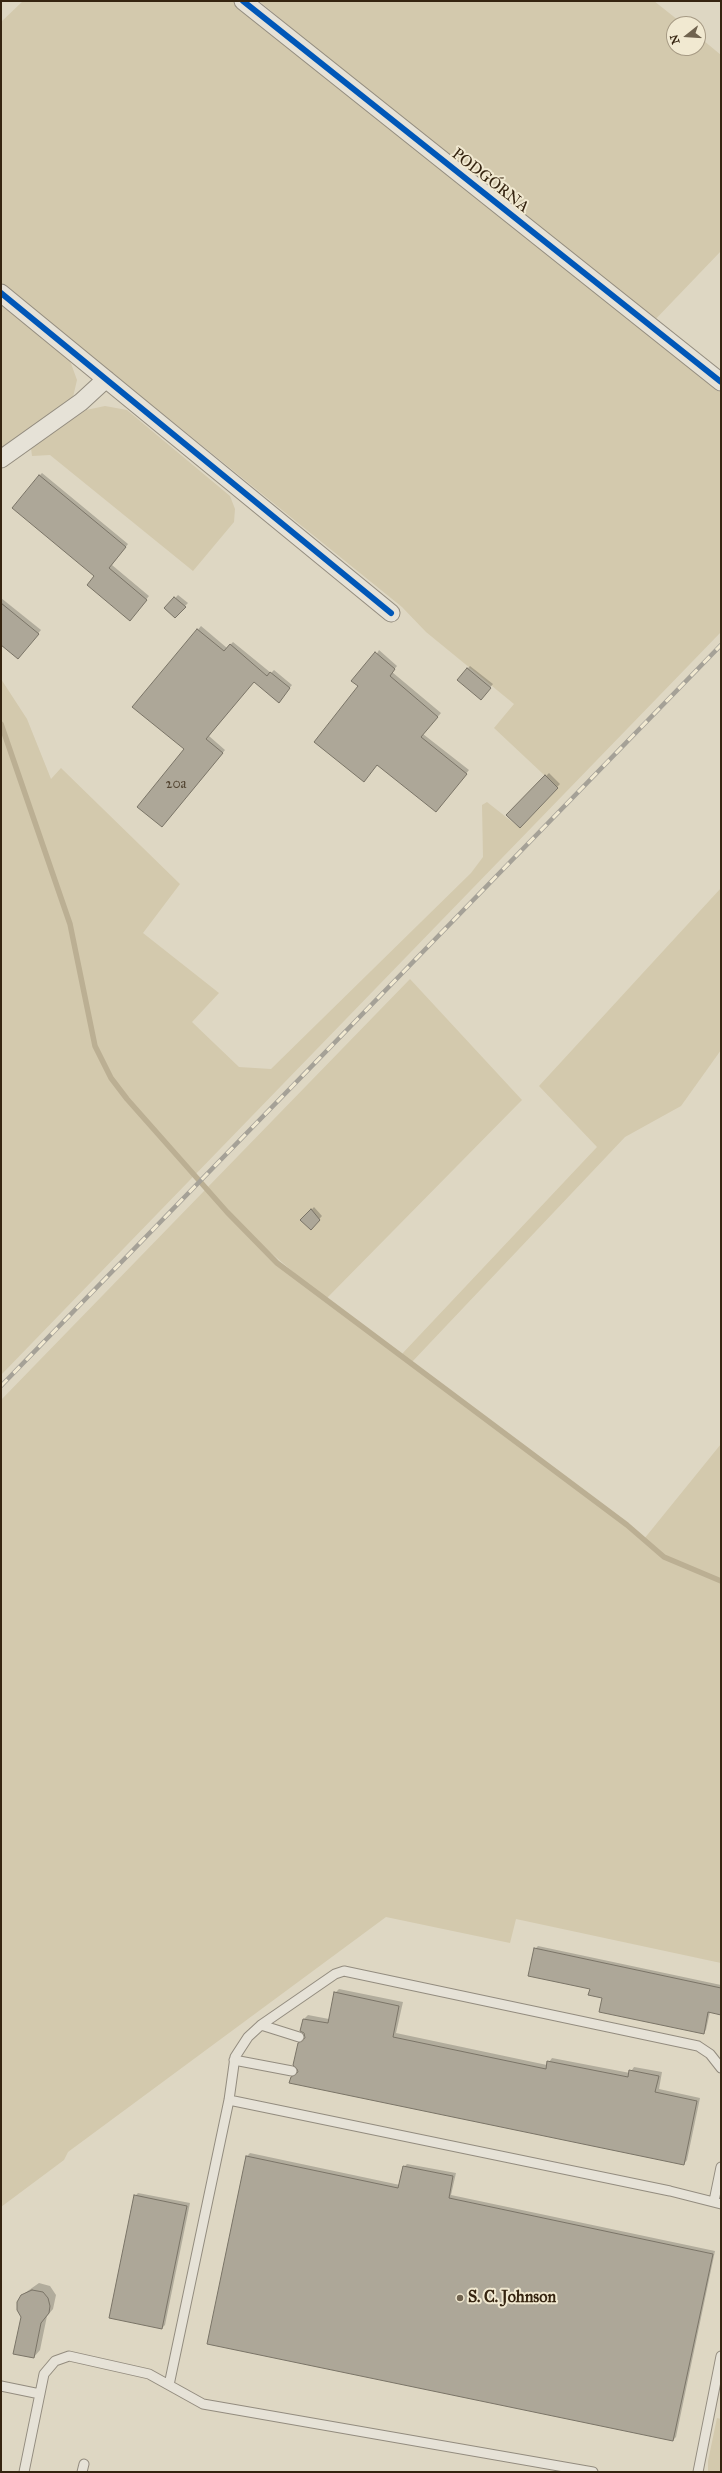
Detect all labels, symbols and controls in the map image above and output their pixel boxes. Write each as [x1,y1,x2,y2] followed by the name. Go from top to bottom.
[666,16,706,56] north arrow
[667,33,683,46] text: N
[447,145,533,217] street label: PODGÓRNA
[166,777,186,793] house number: 20a
[468,2288,556,2308] place label: S. C. Johnson
[455,2293,465,2303] marker: S. C. Johnson

